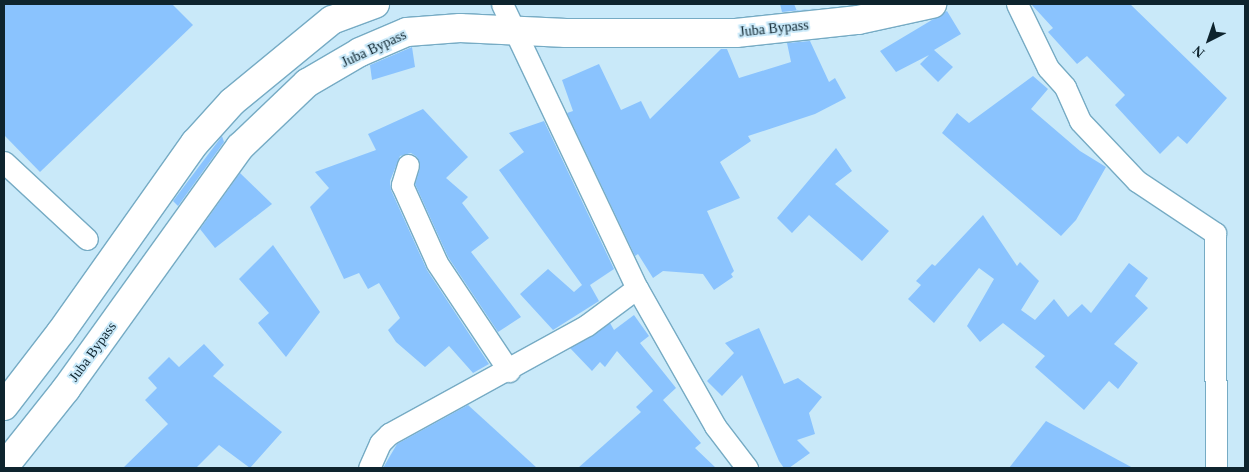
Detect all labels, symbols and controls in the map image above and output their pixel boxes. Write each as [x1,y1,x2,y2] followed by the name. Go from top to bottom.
[1184,15,1234,65] north arrow
[739,17,809,41] street label: Juba Bypass
[339,27,409,71] street label: Juba Bypass
[1190,43,1208,61] text: N
[66,319,120,385] street label: Juba Bypass

